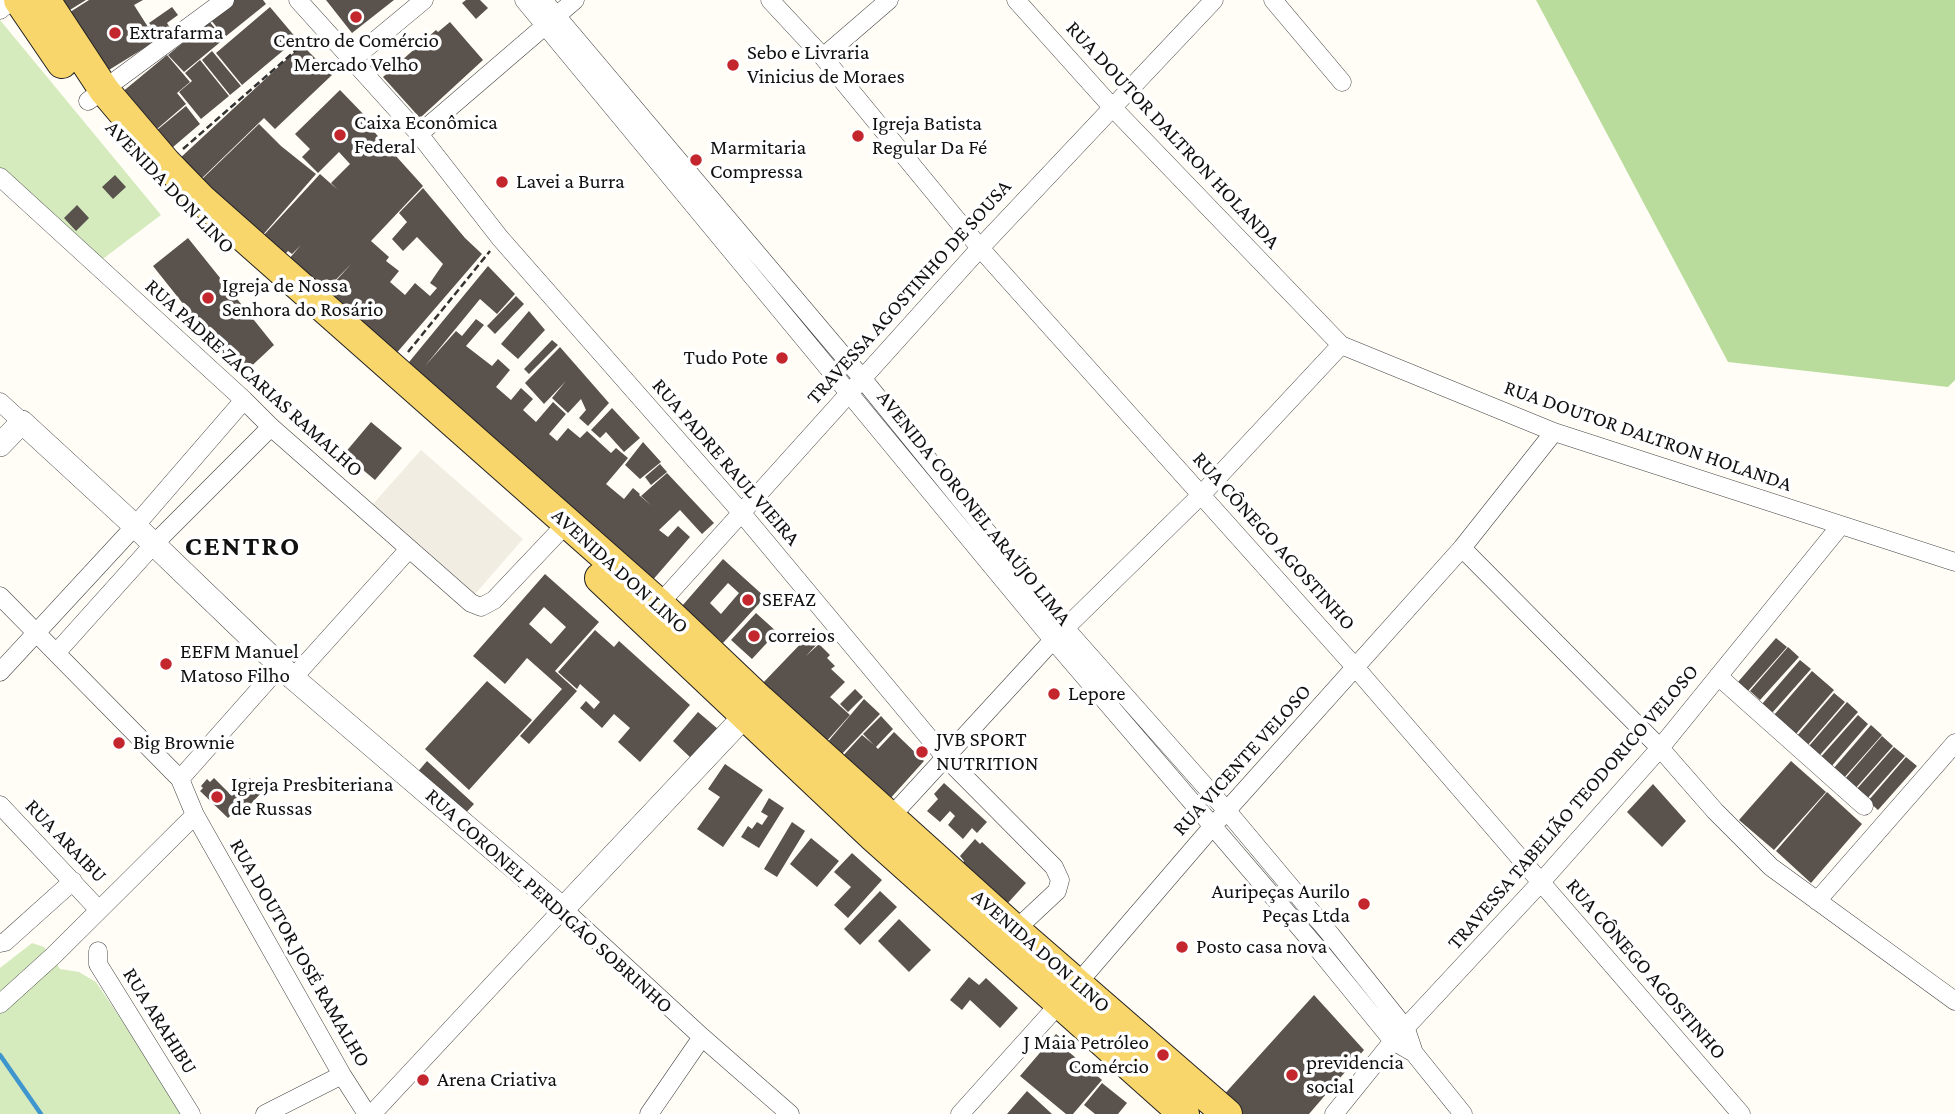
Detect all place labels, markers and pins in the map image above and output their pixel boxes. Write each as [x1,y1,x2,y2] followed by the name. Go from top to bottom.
[348,9,364,25] marker: Centro de Comércio Mercado Velho
[129,20,223,46] place label: Extrafarma
[107,25,123,41] marker: Extrafarma
[273,28,439,78] place label: Centro de Comércio Mercado Velho
[747,40,905,90] place label: Sebo e Livraria Vinicius de Moraes
[725,57,741,73] marker: Sebo e Livraria Vinicius de Moraes
[354,110,498,160] place label: Caixa Econômica Federal
[872,111,987,161] place label: Igreja Batista Regular Da Fé
[332,127,348,143] marker: Caixa Econômica Federal
[850,128,866,144] marker: Igreja Batista Regular Da Fé
[710,135,806,185] place label: Marmitaria Compressa
[688,152,704,168] marker: Marmitaria Compressa
[516,169,625,195] place label: Lavei a Burra
[494,174,510,190] marker: Lavei a Burra
[222,273,383,323] place label: Igreja de Nossa Senhora do Rosário
[200,290,216,306] marker: Igreja de Nossa Senhora do Rosário
[684,345,768,371] place label: Tudo Pote
[774,350,790,366] marker: Tudo Pote
[762,587,816,613] place label: SEFAZ
[740,592,756,608] marker: SEFAZ
[768,623,835,649] place label: correios
[746,628,762,644] marker: correios
[180,639,299,689] place label: EEFM Manuel Matoso Filho
[158,656,174,672] marker: EEFM Manuel Matoso Filho
[1068,681,1125,707] place label: Lepore
[1046,686,1062,702] marker: Lepore
[936,727,1039,777] place label: JVB SPORT NUTRITION
[133,730,234,756] place label: Big Brownie
[111,735,127,751] marker: Big Brownie
[914,744,930,760] marker: JVB SPORT NUTRITION
[231,772,394,822] place label: Igreja Presbiteriana de Russas
[209,789,225,805] marker: Igreja Presbiteriana de Russas
[1212,879,1350,929] place label: Auripeças Aurilo Peças Ltda
[1356,896,1372,912] marker: Auripeças Aurilo Peças Ltda
[1196,934,1327,960] place label: Posto casa nova
[1174,939,1190,955] marker: Posto casa nova
[1023,1030,1149,1080] place label: J Maia Petróleo Comércio
[1155,1047,1171,1063] marker: J Maia Petróleo Comércio
[1306,1050,1404,1100] place label: previdencia social
[437,1067,557,1093] place label: Arena Criativa
[1284,1067,1300,1083] marker: previdencia social
[415,1072,431,1088] marker: Arena Criativa

